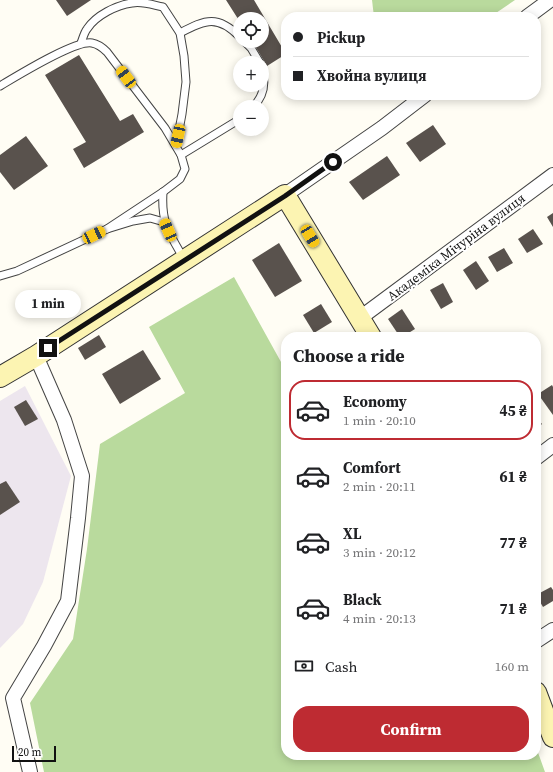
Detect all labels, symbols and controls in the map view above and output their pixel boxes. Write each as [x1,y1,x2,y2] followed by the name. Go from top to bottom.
[233,12,269,136] map controls
[233,12,269,48] button: locate
[317,27,365,48] text: Pickup
[233,56,269,92] button: +
[114,64,138,90] car
[317,65,427,86] text: Хвойна вулиця
[233,100,269,136] button: −
[170,123,186,149] car
[324,153,342,171] route start
[384,189,528,304] street label: Академіка Мічуріна вулиця
[158,217,178,243] car
[299,223,321,249] car
[81,224,107,246] car
[15,290,81,318] callout: 1 min
[31,295,65,312] text: 1 min
[39,339,57,357] route end
[293,343,405,368] text: Choose a ride
[343,391,407,412] text: Economy
[295,392,331,428] icon: car
[499,400,527,421] text: 45 ₴
[343,412,416,429] text: 1 min · 20:10
[343,457,401,478] text: Comfort
[295,458,331,494] icon: car
[499,466,527,487] text: 61 ₴
[343,478,416,495] text: 2 min · 20:11
[343,523,362,544] text: XL
[295,524,331,560] icon: car
[499,532,527,553] text: 77 ₴
[343,544,416,561] text: 3 min · 20:12
[343,589,382,610] text: Black
[295,590,331,626] icon: car
[499,598,527,619] text: 71 ₴
[343,610,416,627] text: 4 min · 20:13
[293,655,315,677] icon: cash
[325,656,357,677] text: Cash
[495,658,529,675] text: 160 m
[293,706,529,752] button: Confirm
[12,744,56,763] scale bar
[18,745,41,760] text: 20 m

